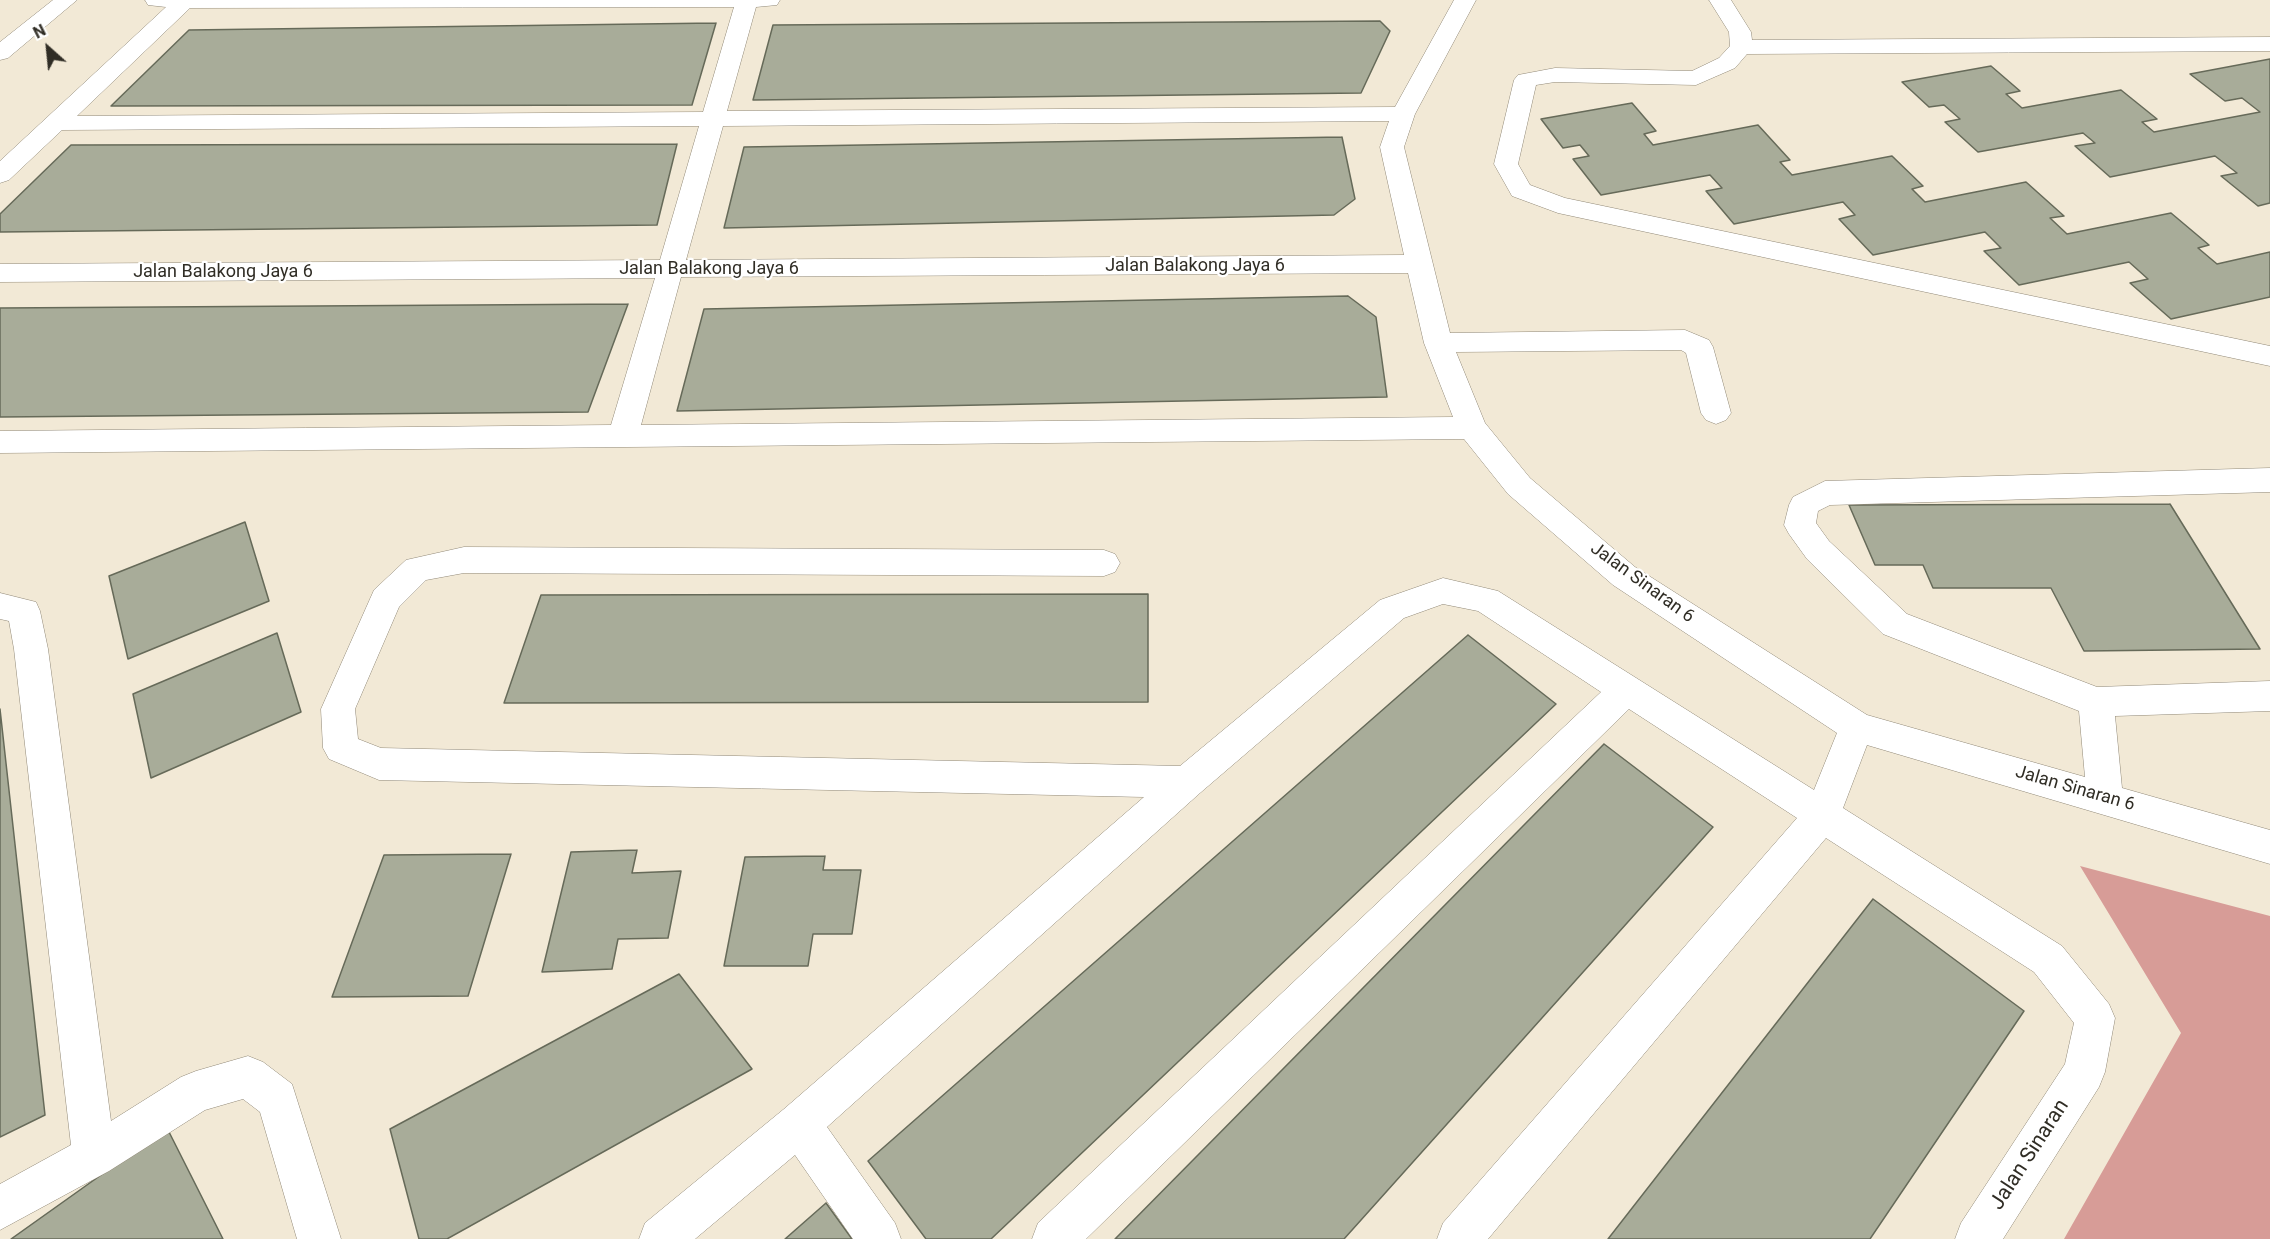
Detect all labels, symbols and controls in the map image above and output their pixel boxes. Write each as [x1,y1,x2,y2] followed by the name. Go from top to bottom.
[18,18,78,78] north arrow
[30,20,49,43] text: N
[1105,255,1285,277] street label: Jalan Balakong Jaya 6
[619,258,799,280] street label: Jalan Balakong Jaya 6
[133,261,313,283] street label: Jalan Balakong Jaya 6
[1586,538,1698,628] street label: Jalan Sinaran 6
[2013,762,2137,816] street label: Jalan Sinaran 6
[1985,1095,2075,1215] street label: Jalan Sinaran

